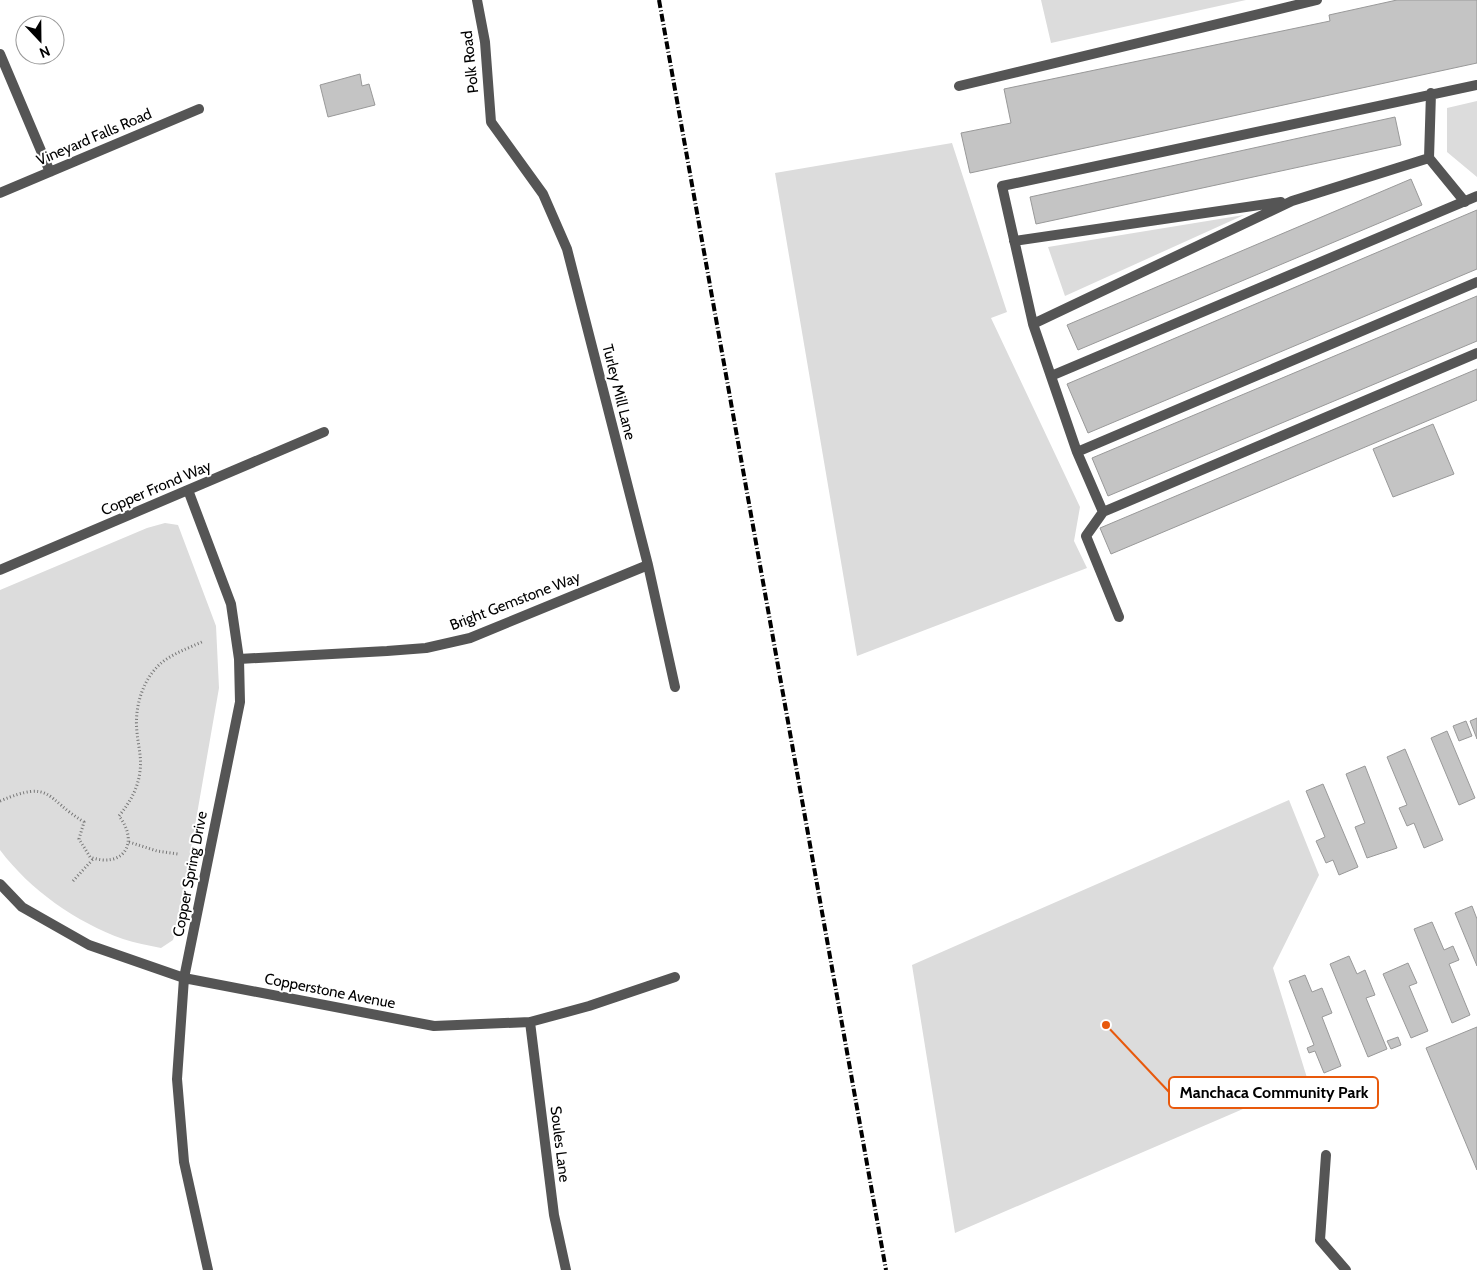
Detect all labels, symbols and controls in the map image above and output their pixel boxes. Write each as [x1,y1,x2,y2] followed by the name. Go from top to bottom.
[15,15,65,65] north arrow
[458,30,482,94] street label: Polk Road
[37,42,53,62] text: N
[34,105,154,169] street label: Vineyard Falls Road
[598,342,640,442] street label: Turley Mill Lane
[98,457,214,519] street label: Copper Frond Way
[447,568,583,634] street label: Bright Gemstone Way
[169,809,211,938] street label: Copper Spring Drive
[263,969,397,1013] street label: Copperstone Avenue
[1169,1077,1378,1108] callout: Manchaca Community Park
[1180,1083,1369,1102] text: Manchaca Community Park
[546,1105,574,1183] street label: Soules Lane

